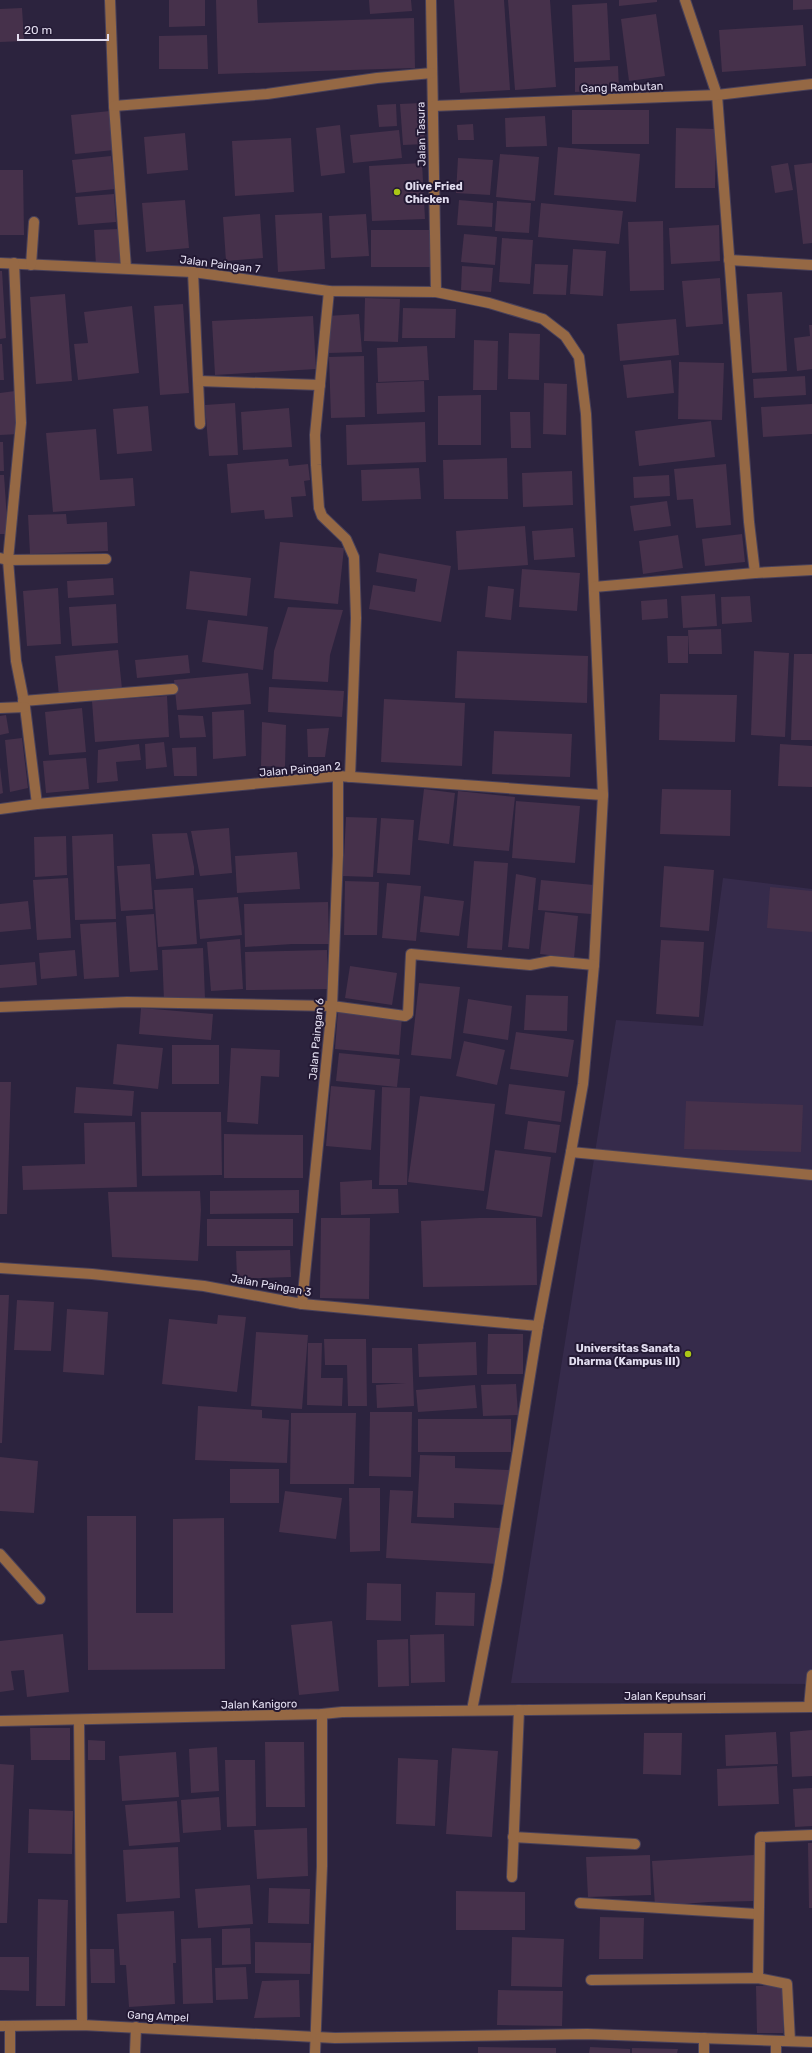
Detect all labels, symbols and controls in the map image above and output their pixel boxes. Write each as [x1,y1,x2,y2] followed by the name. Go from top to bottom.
[18,16,108,42] scale bar
[24,23,52,37] text: 20 m
[580,80,664,95] street label: Gang Rambutan
[414,102,429,166] street label: Jalan Tasura
[405,180,463,206] place label: Olive Fried Chicken
[392,187,402,197] marker: Olive Fried Chicken
[179,253,261,276] street label: Jalan Paingan 7
[259,759,341,780] street label: Jalan Paingan 2
[306,997,327,1081] street label: Jalan Paingan 6
[229,1272,313,1299] street label: Jalan Paingan 3
[569,1342,680,1368] place label: Universitas Sanata Dharma (Kampus III)
[683,1349,693,1359] marker: Universitas Sanata Dharma (Kampus III)
[624,1690,706,1703] street label: Jalan Kepuhsari
[221,1697,297,1712] street label: Jalan Kanigoro
[127,2008,189,2025] street label: Gang Ampel

